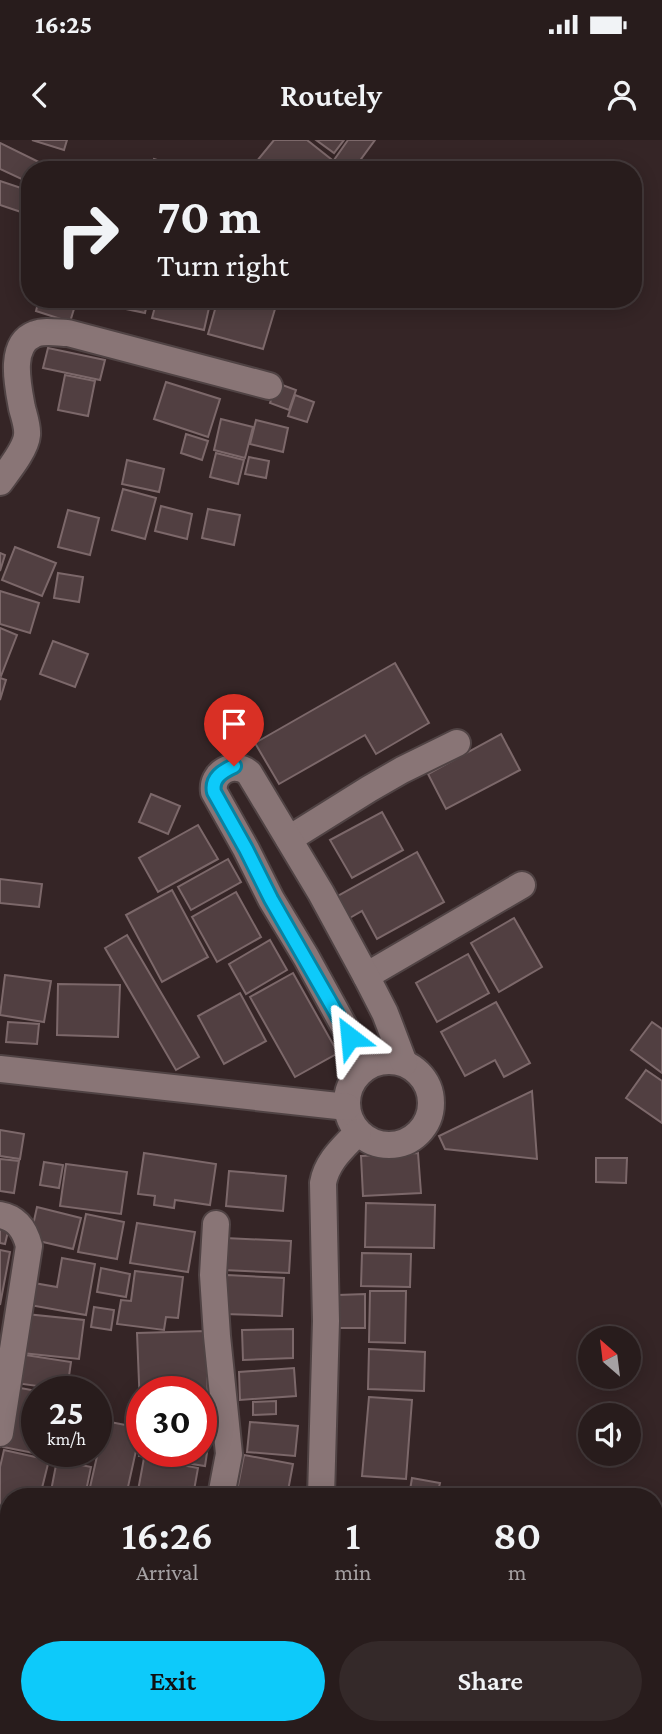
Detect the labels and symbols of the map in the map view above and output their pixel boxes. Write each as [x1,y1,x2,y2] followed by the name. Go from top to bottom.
[204,694,264,766] pin
[313,1000,387,1074] position arrow
[578,1326,640,1390] north arrow
[126,1376,217,1467] speed limit sign: 30

